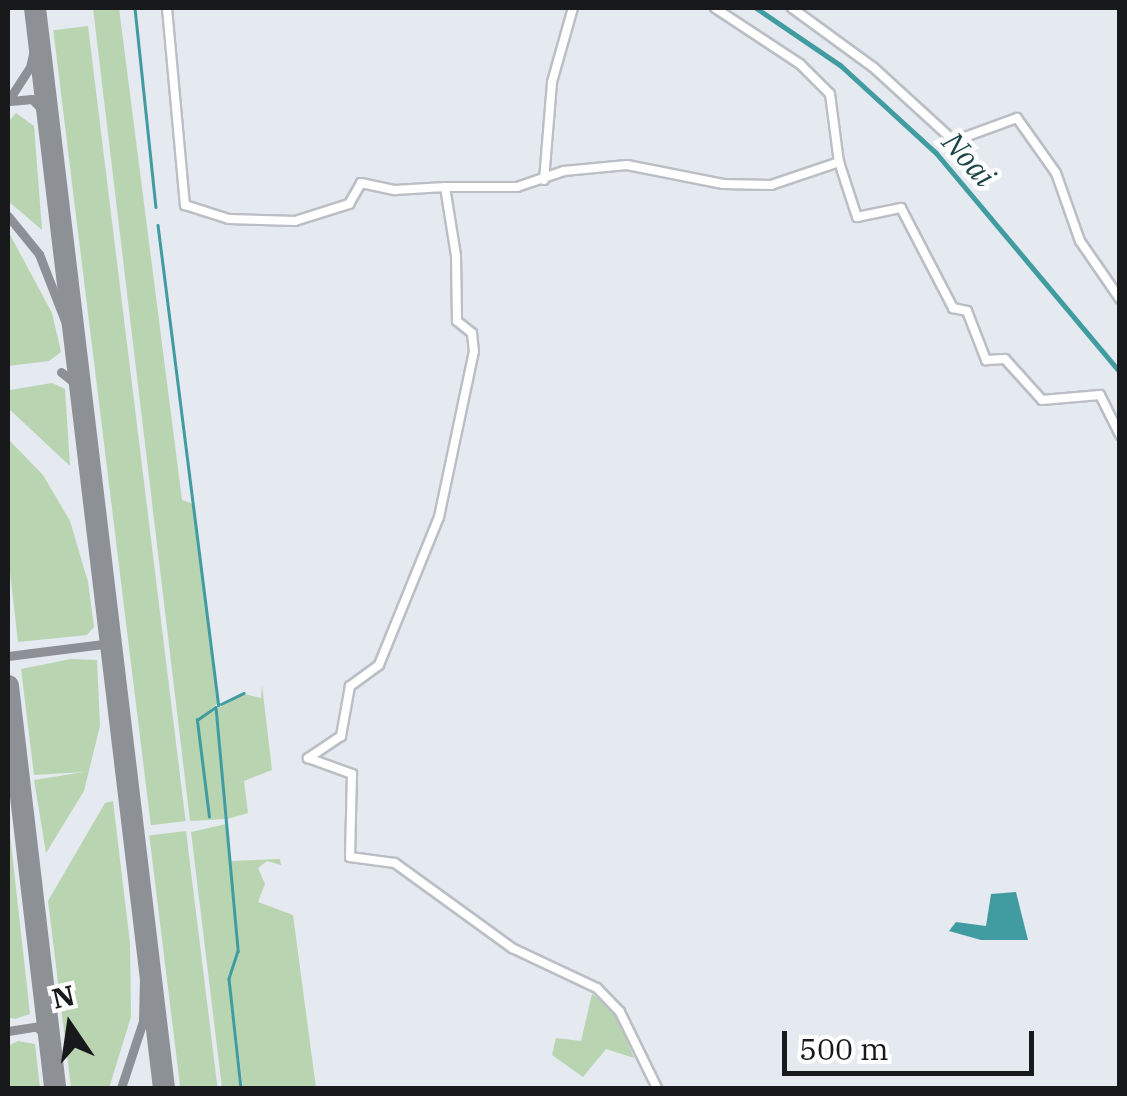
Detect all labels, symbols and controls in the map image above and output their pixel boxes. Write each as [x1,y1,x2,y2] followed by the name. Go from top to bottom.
[935,124,1003,194] water label: Noai
[20,976,120,1076] north arrow
[48,976,78,1017] text: N
[787,1011,1040,1073] scale bar
[799,1029,889,1068] text: 500 m

